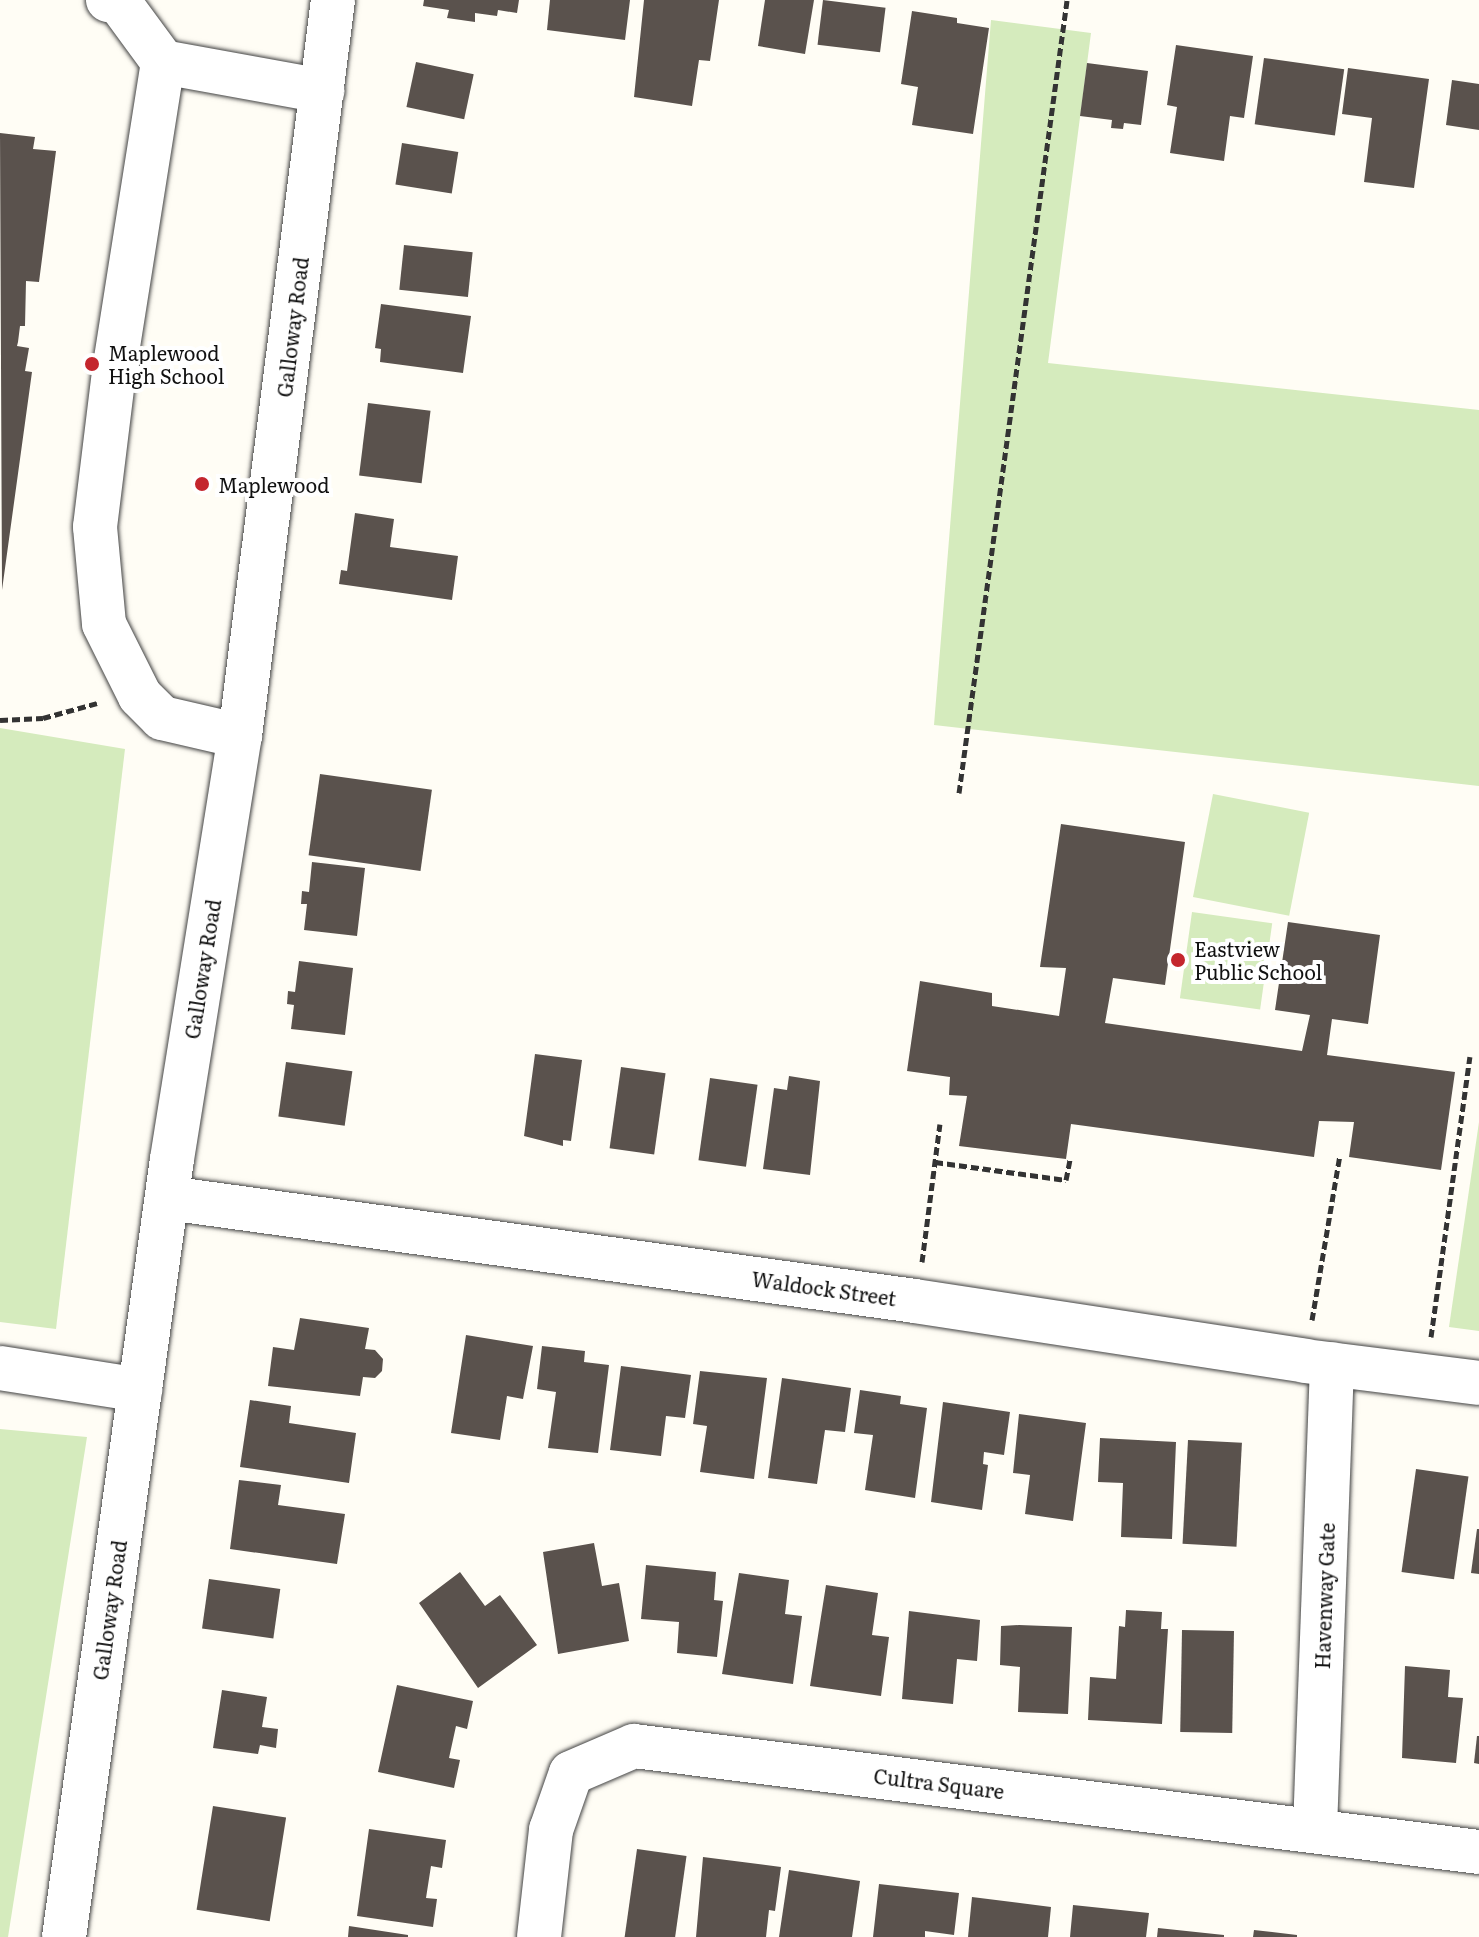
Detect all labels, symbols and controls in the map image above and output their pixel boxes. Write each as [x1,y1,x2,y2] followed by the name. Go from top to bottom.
[271,255,313,399] street label: Galloway Road
[108,340,224,387] place label: Maplewood High School
[83,355,101,373] marker: Maplewood High School
[218,472,330,496] place label: Maplewood
[193,475,211,493] marker: Maplewood
[179,897,225,1041] street label: Galloway Road
[1194,936,1322,983] place label: Eastview Public School
[1169,951,1187,969] marker: Eastview Public School
[750,1266,898,1310] street label: Waldock Street
[1309,1522,1339,1670] street label: Havenway Gate
[87,1538,131,1682] street label: Galloway Road
[872,1763,1006,1803] street label: Cultra Square

